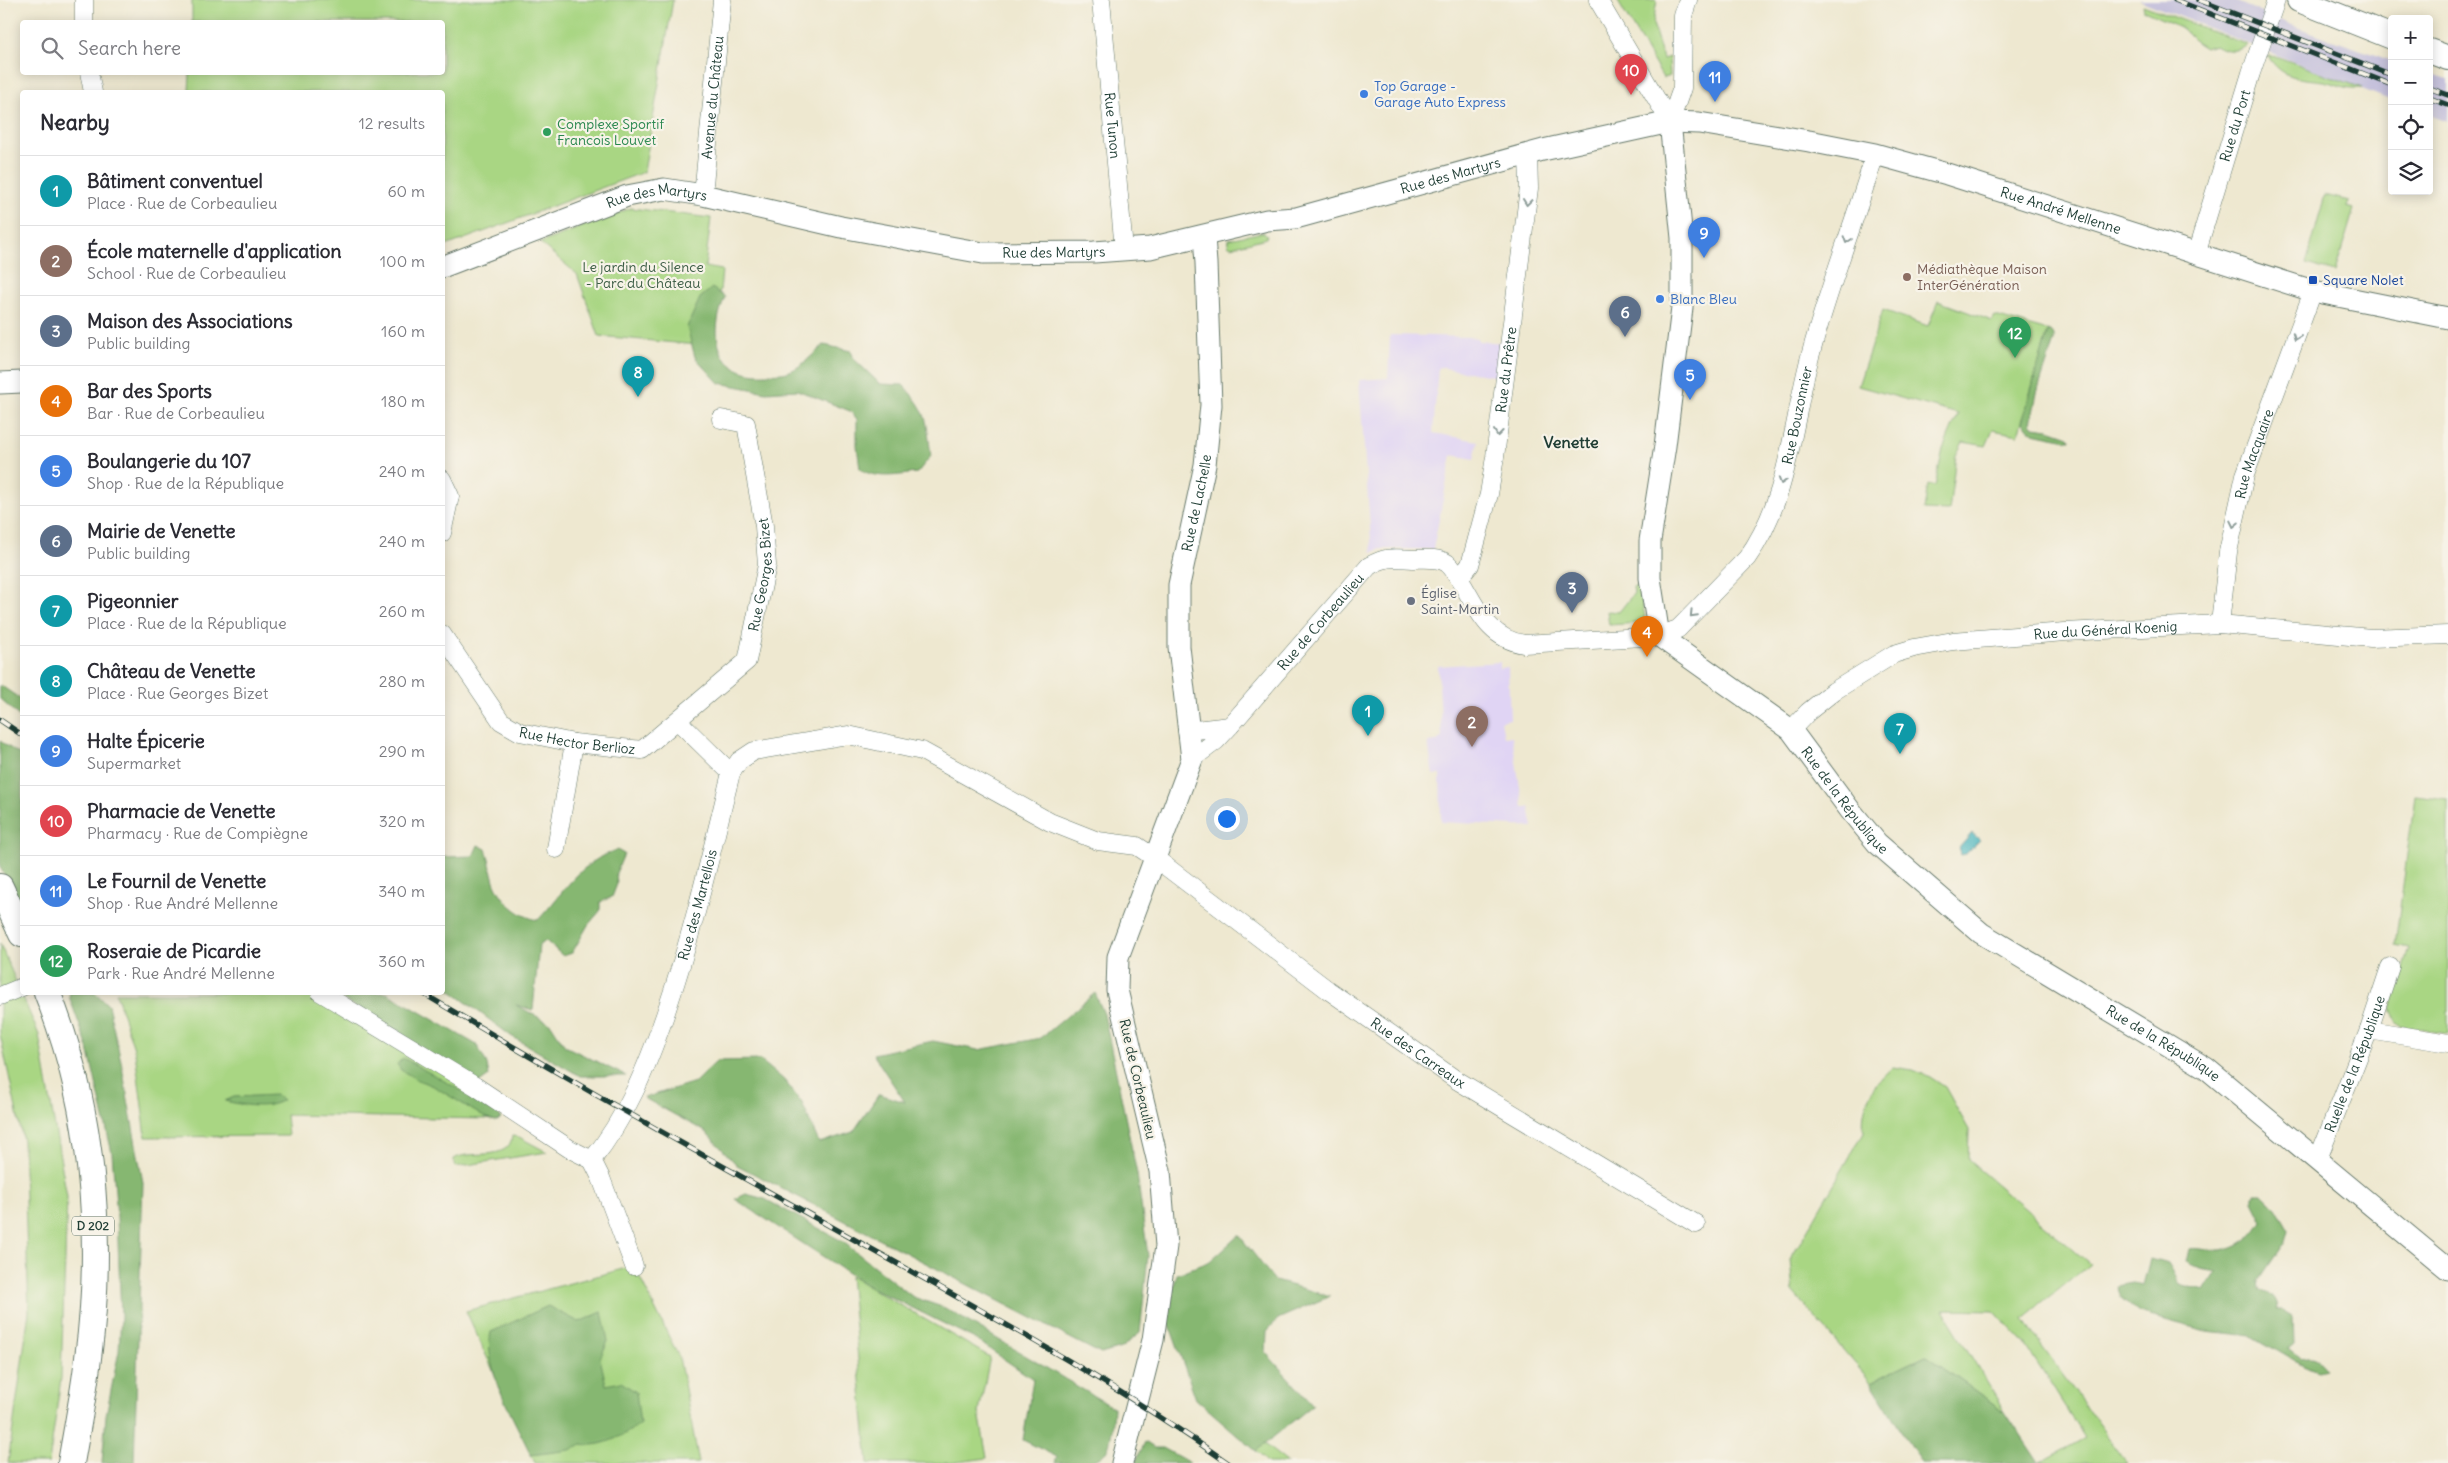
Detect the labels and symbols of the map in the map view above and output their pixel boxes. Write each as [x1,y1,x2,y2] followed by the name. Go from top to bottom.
[698,35,727,160] street label: Avenue du Château
[1615,54,1647,95] pin: 10
[1699,61,1731,102] pin: 11
[1374,77,1506,111] place label: Top Garage - Garage Auto Express
[2216,87,2254,164] street label: Rue du Port
[1358,88,1370,100] marker: Top Garage - Garage Auto Express
[1101,92,1125,159] street label: Rue Tunon
[557,115,664,149] place label: Complexe Sportif Francois Louvet
[541,126,553,138] marker: Complexe Sportif Francois Louvet
[1398,153,1502,198] street label: Rue des Martyrs
[604,179,709,212] street label: Rue des Martyrs
[1998,183,2123,238] street label: Rue André Mellenne
[1522,198,1533,206] one-way arrow
[1688,217,1720,258] pin: 9
[1842,235,1852,244] one-way arrow
[1002,242,1106,262] street label: Rue des Martyrs
[582,258,704,292] park label: Le jardin du Silence - Parc du Château
[1917,260,2047,294] place label: Médiathèque Maison InterGénération
[1901,271,1913,283] marker: Médiathèque Maison InterGénération
[2323,271,2404,289] place label: Square Nolet
[2307,274,2319,286] marker: Square Nolet
[1670,290,1737,308] place label: Blanc Bleu
[1654,293,1666,305] marker: Blanc Bleu
[1609,296,1641,337] pin: 6
[1999,317,2031,358] pin: 12
[1492,326,1520,414] street label: Rue du Prêtre
[2292,332,2302,340] one-way arrow
[622,356,654,397] pin: 8
[1674,359,1706,400] pin: 5
[1778,364,1816,466] street label: Rue Bouzonnier
[2231,407,2278,501] street label: Rue Macquaire
[1493,429,1504,437] one-way arrow
[1543,432,1599,452] district label: Venette
[1177,454,1215,553] street label: Rue de Lachelle
[1778,476,1788,485] one-way arrow
[744,516,776,633] street label: Rue Georges Bizet
[2229,519,2240,528] one-way arrow
[1273,569,1368,674] street label: Rue de Corbeaulieu
[1556,572,1588,613] pin: 3
[1421,584,1499,618] place label: Église Saint-Martin
[1405,595,1417,607] marker: Église Saint-Martin
[1690,608,1699,617] one-way arrow
[1631,616,1663,657] pin: 4
[2033,617,2178,643] street label: Rue du Général Koenig
[1352,695,1384,736] pin: 1
[1456,706,1488,747] pin: 2
[1884,713,1916,754] pin: 7
[517,723,636,758] street label: Rue Hector Berlioz
[1797,743,1892,858] street label: Rue de la République
[1214,806,1240,832] your location
[674,847,721,962] street label: Rue des Martellois
[2320,993,2389,1135] street label: Ruelle de la République
[2103,1001,2224,1085] street label: Rue de la République
[1367,1014,1469,1092] street label: Rue des Carreaux
[1115,1017,1161,1141] street label: Rue de Corbeaulieu
[72,1216,114,1236] road number: D 202

